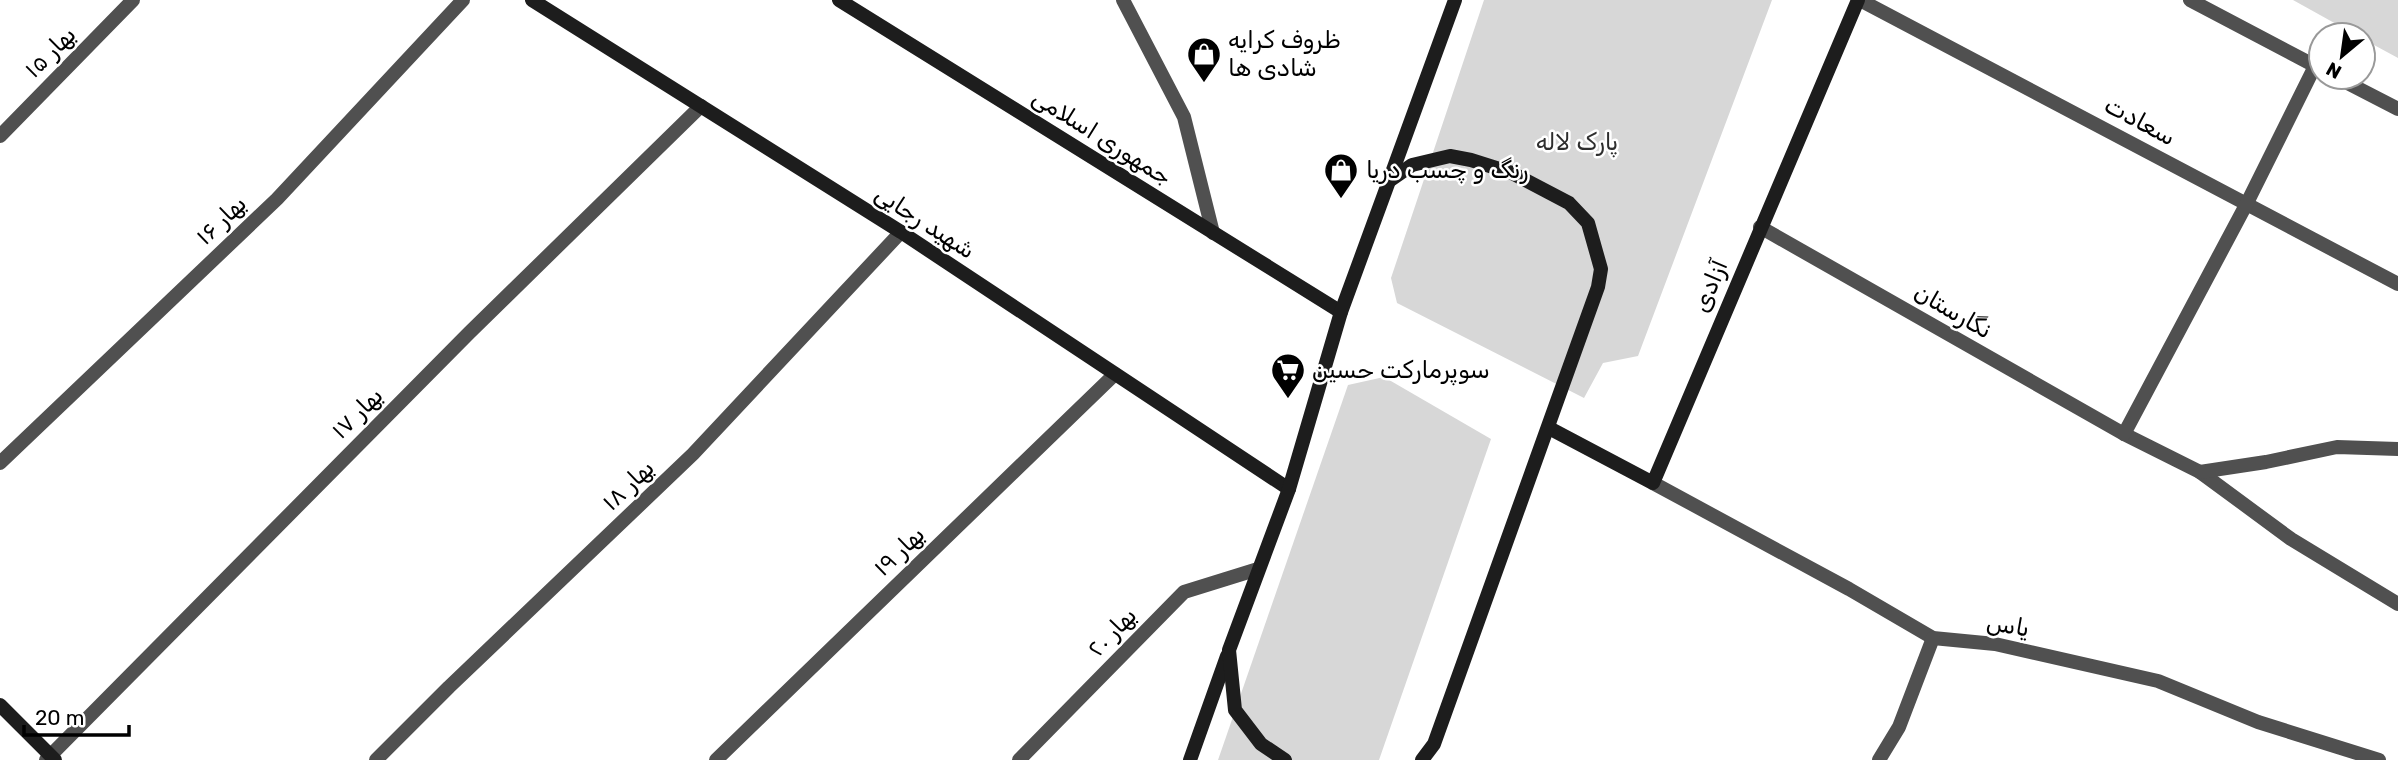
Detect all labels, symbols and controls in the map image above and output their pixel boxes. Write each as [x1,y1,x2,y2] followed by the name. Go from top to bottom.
[18,20,82,84] street label: بهار ۱۵
[2307,21,2377,91] north arrow
[1228,26,1341,82] place label: ظروف کرایه شادی ها
[1185,35,1223,84] shop icon: ظروف کرایه شادی ها
[2322,57,2346,84] text: N
[1027,83,1177,191] street label: جمهوری اسلامی
[2100,91,2180,151] street label: سعادت
[1536,128,1618,158] park label: پارک لاله
[1322,151,1360,200] shop icon: رنگ و چسب دریا
[1366,156,1528,184] place label: رنگ و چسب دریا
[870,179,980,265] street label: شهید رجایی
[190,189,252,251] street label: بهار ۱۶
[1686,255,1734,317] street label: آزادی
[1909,278,1997,344] street label: نگارستان
[1269,351,1307,400] supermarket icon: سوپرمارکت حسین
[1312,356,1490,386] place label: سوپرمارکت حسین
[325,381,389,445] street label: بهار ۱۷
[596,454,660,516] street label: بهار ۱۸
[868,520,930,582] street label: بهار ۱۹
[1082,601,1142,663] street label: بهار ۲۰
[1985,608,2031,642] street label: یاس
[24,694,130,738] scale bar
[35,705,84,730] text: 20 m

